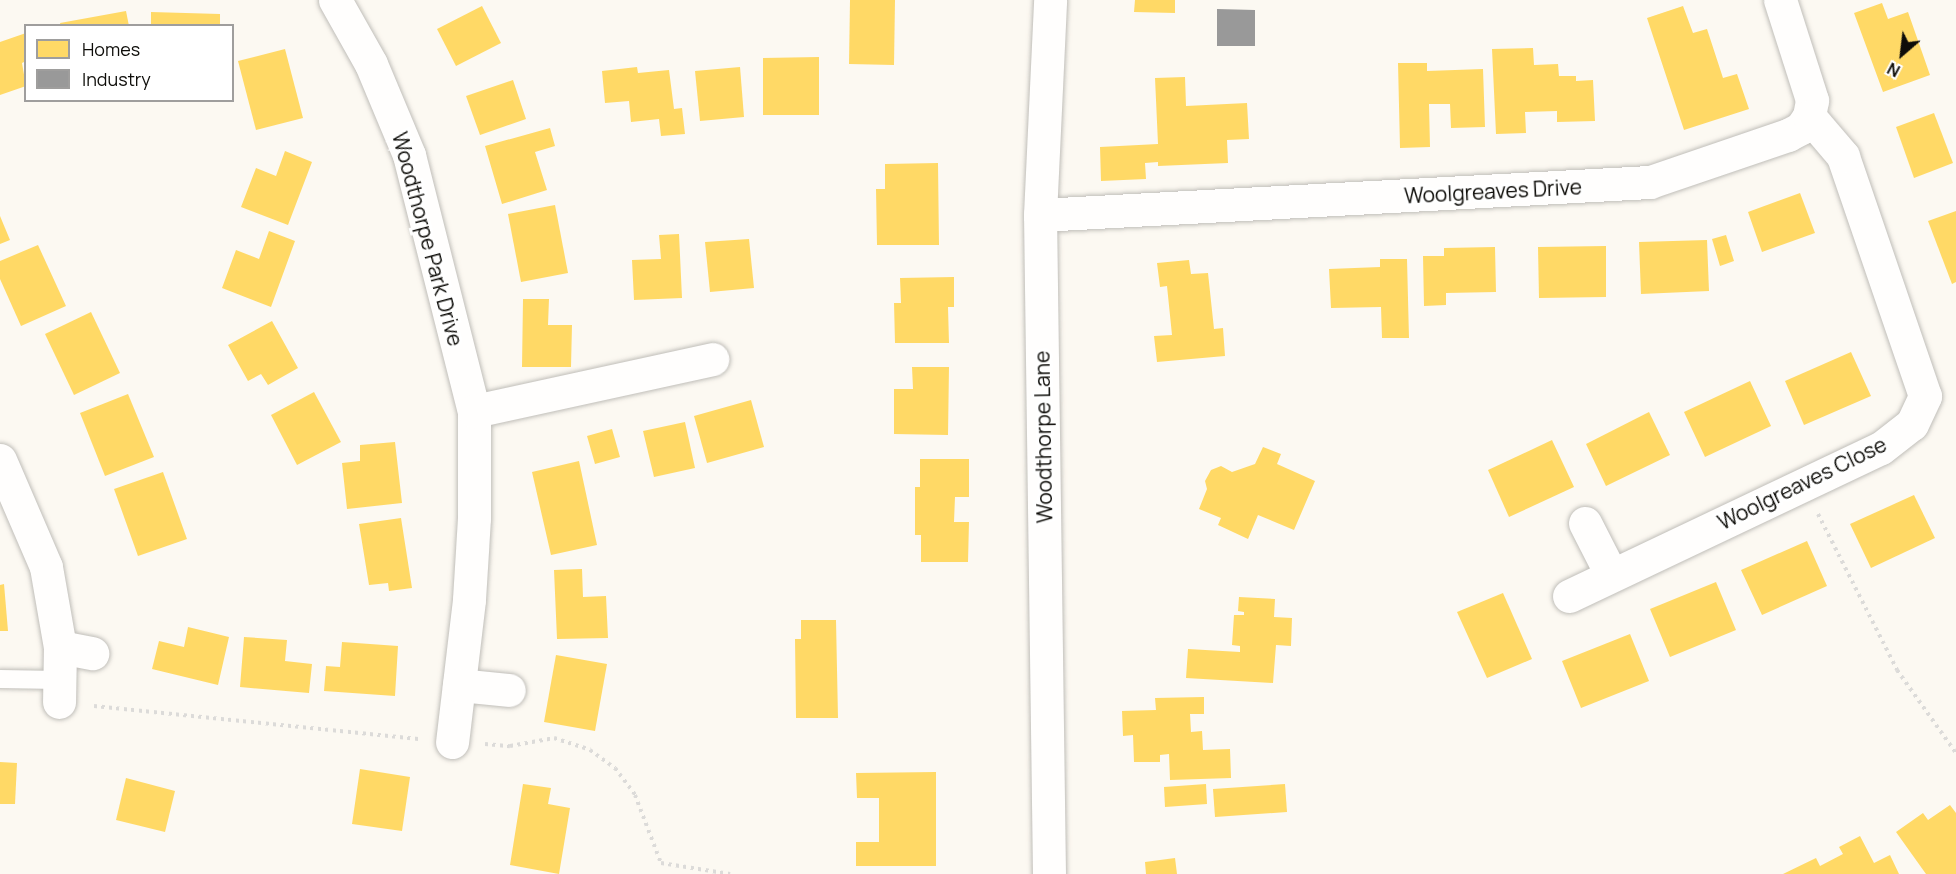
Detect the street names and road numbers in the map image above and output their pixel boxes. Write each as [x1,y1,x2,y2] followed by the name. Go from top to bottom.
[387,129,469,349] street label: Woodthorpe Park Drive
[1403,174,1583,208] street label: Woolgreaves Drive
[1029,351,1057,523] street label: Woodthorpe Lane
[1714,431,1890,535] street label: Woolgreaves Close

